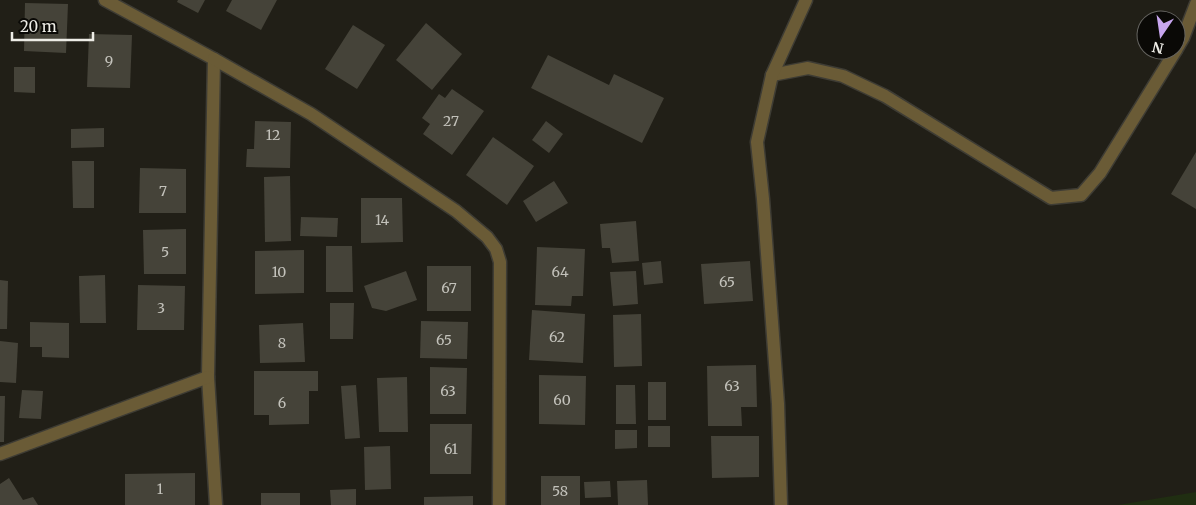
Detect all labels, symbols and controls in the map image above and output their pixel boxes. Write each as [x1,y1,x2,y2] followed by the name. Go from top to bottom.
[12,10,94,42] scale bar
[1136,10,1186,60] north arrow
[20,17,57,36] text: 20 m
[1151,38,1165,58] text: N
[105,52,113,70] house number: 9
[443,112,459,130] house number: 27
[266,126,280,144] house number: 12
[159,182,167,200] house number: 7
[375,211,389,229] house number: 14
[161,243,169,261] house number: 5
[272,263,286,281] house number: 10
[551,263,569,281] house number: 64
[719,273,735,291] house number: 65
[441,279,457,297] house number: 67
[157,299,165,317] house number: 3
[549,328,565,346] house number: 62
[436,331,452,349] house number: 65
[278,334,286,352] house number: 8
[724,377,740,395] house number: 63
[440,382,456,400] house number: 63
[553,391,571,409] house number: 60
[278,394,286,412] house number: 6
[444,440,458,458] house number: 61
[157,480,163,498] house number: 1
[552,482,568,500] house number: 58

